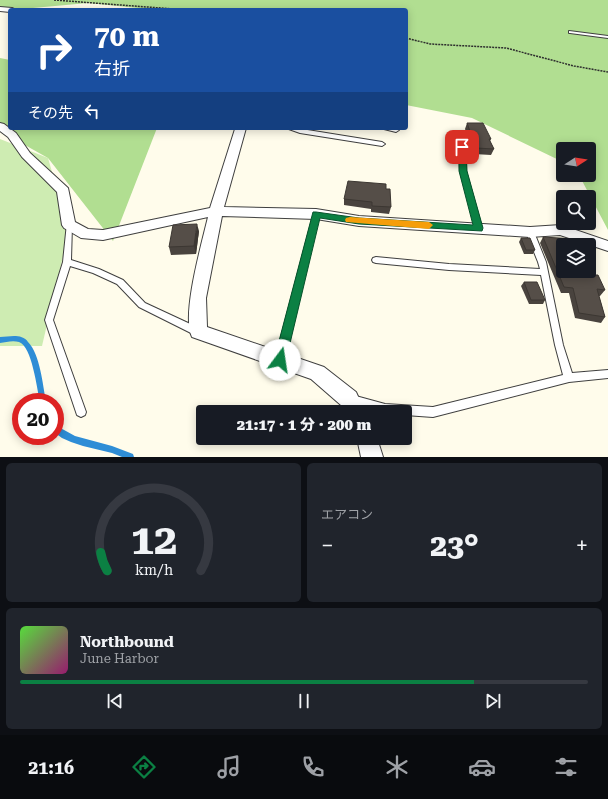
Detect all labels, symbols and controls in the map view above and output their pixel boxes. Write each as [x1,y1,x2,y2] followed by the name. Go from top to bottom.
[94,20,159,53] text: 70 m
[28,24,80,76] icon: right
[94,58,130,79] text: 右折
[81,100,103,122] icon: left
[28,104,73,122] text: その先
[445,130,479,164] pin
[451,136,473,158] icon: arrive
[556,142,596,182] north arrow
[556,142,596,278] map controls
[556,190,596,230] button: search
[556,238,596,278] button: layers
[259,339,301,381] position arrow
[12,393,64,445] speed limit sign: 20
[237,416,371,434] text: 21:17 · 1 分 · 200 m
[321,507,373,522] text: エアコン
[130,514,177,563] text: 12
[430,528,479,563] text: 23°
[321,533,333,558] text: −
[576,533,588,558] text: +
[134,561,173,577] text: km/h
[80,633,174,651] text: Northbound
[80,651,159,666] text: June Harbor
[104,690,126,712] icon: previous
[293,690,315,712] icon: pause
[482,690,504,712] icon: next
[130,753,158,781] icon: directions
[215,753,243,781] icon: music
[299,753,327,781] icon: phone
[383,753,411,781] icon: climate
[468,753,496,781] icon: car
[552,753,580,781] icon: filters
[28,757,74,778] text: 21:16

